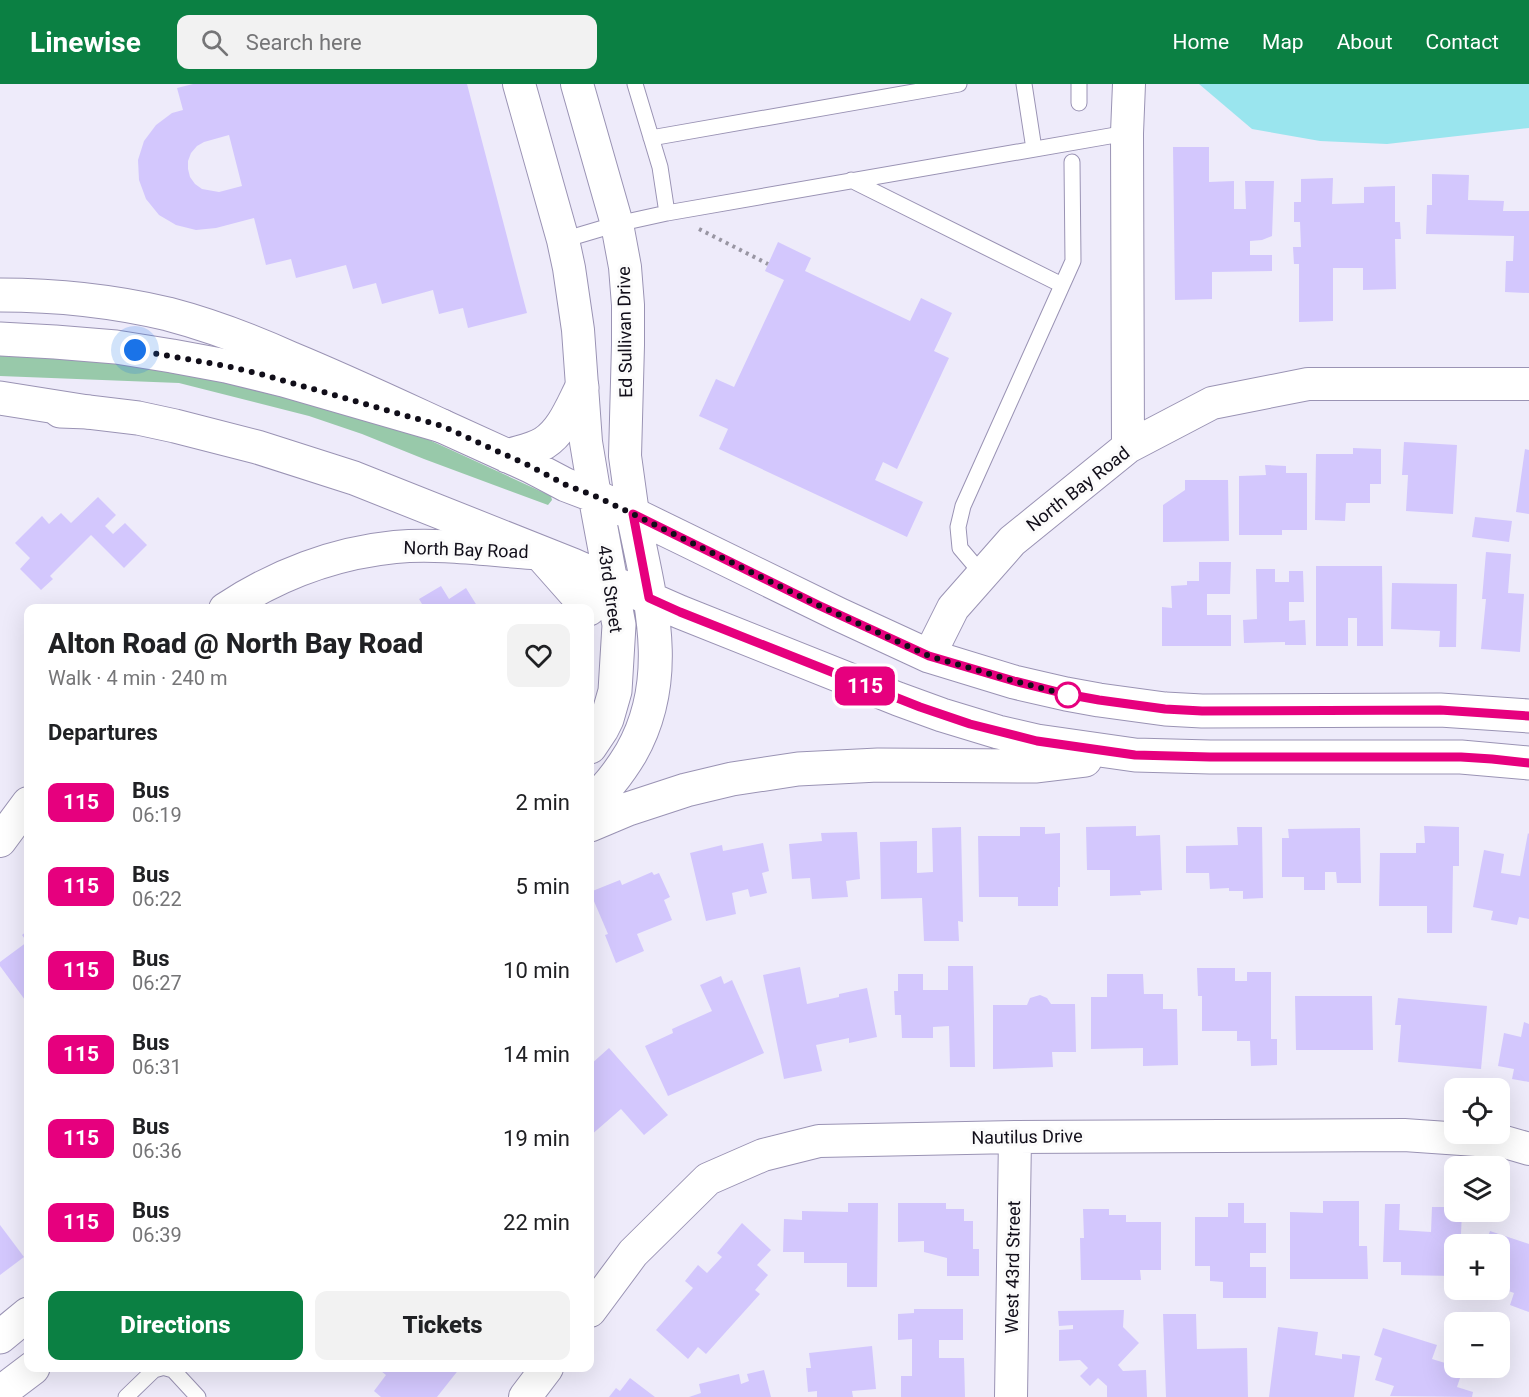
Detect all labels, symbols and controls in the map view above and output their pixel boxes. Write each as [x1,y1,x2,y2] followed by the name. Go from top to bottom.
[177,15,597,69] search box
[30,26,141,59] text: Linewise
[198,26,231,59] icon: search
[246,30,362,55] text: Search here
[1173,30,1229,54] text: Home
[1262,30,1304,54] text: Map
[1337,30,1393,54] text: About
[1426,30,1499,54] text: Contact
[613,266,636,398] street label: Ed Sullivan Drive
[120,335,150,365] your location
[1022,442,1133,535] street label: North Bay Road
[403,537,529,562] street label: North Bay Road
[594,544,627,634] street label: 43rd Street
[507,624,570,687] button: heart
[48,627,423,660] text: Alton Road @ North Bay Road
[48,666,227,690] text: Walk · 4 min · 240 m
[830,666,900,706] line badge: 115
[847,674,883,698] text: 115
[1055,682,1081,708] unlabelled marker
[48,720,158,745] text: Departures
[132,778,170,803] text: Bus
[63,790,99,814] text: 115
[515,790,570,815] text: 2 min
[132,803,182,827] text: 06:19
[132,862,170,887] text: Bus
[63,874,99,898] text: 115
[515,874,570,899] text: 5 min
[132,887,182,911] text: 06:22
[132,946,170,971] text: Bus
[63,958,99,982] text: 115
[503,958,570,983] text: 10 min
[132,971,182,995] text: 06:27
[132,1030,170,1055] text: Bus
[63,1042,99,1066] text: 115
[503,1042,570,1067] text: 14 min
[132,1055,182,1079] text: 06:31
[1444,1078,1510,1378] map controls
[1444,1078,1510,1144] button: locate
[132,1114,170,1139] text: Bus
[971,1125,1083,1148] street label: Nautilus Drive
[63,1126,99,1150] text: 115
[503,1126,570,1151] text: 19 min
[132,1139,182,1163] text: 06:36
[1444,1156,1510,1222] button: layers
[132,1198,170,1223] text: Bus
[1001,1200,1024,1334] street label: West 43rd Street
[63,1210,99,1234] text: 115
[503,1210,570,1235] text: 22 min
[132,1223,182,1247] text: 06:39
[1444,1234,1510,1300] button: +
[48,1291,303,1360] button: Directions
[315,1291,570,1360] button: Tickets
[1444,1312,1510,1378] button: −

